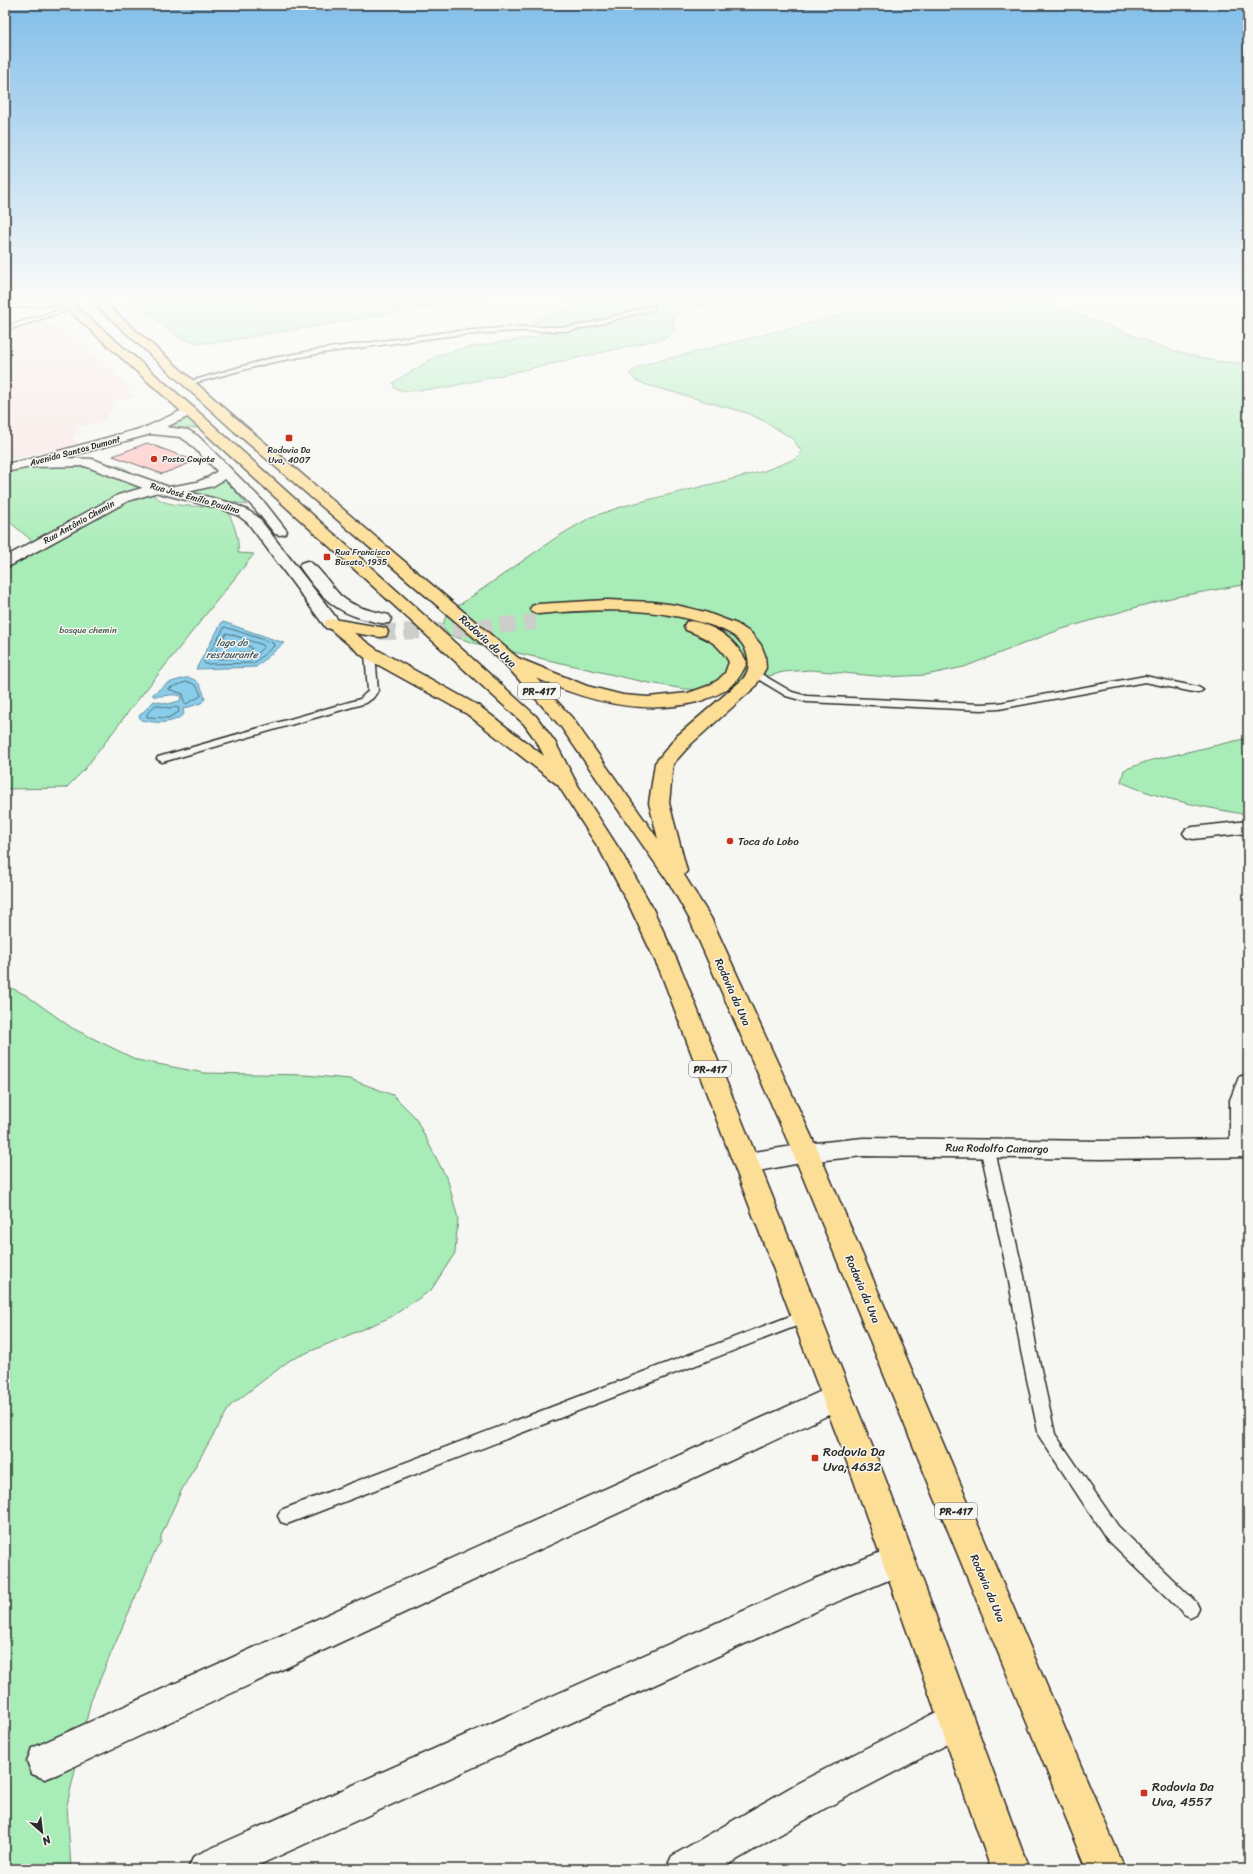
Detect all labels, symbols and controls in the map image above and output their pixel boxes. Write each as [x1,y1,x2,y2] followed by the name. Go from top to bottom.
[27,431,123,471] street label: Avenida Santos Dumont
[284,433,294,443] marker: Rodovia Da Uva, 4007
[268,442,311,468] place label: Rodovia Da Uva, 4007
[162,451,215,467] place label: Posto Coyote
[149,454,159,464] marker: Posto Coyote
[148,478,242,519] street label: Rua José Emílio Paulino
[40,496,118,548] street label: Rua Antônio Chemin
[335,544,391,570] place label: Rua Francisco Busato, 1935
[322,552,332,562] marker: Rua Francisco Busato, 1935
[454,610,521,673] street label: Rodovia da Uva
[59,622,117,638] park label: bosque chemin
[206,634,259,664] water label: lago do restaurante
[518,683,560,699] road number: PR-417
[738,832,799,851] place label: Toca do Lobo
[725,836,735,846] marker: Toca do Lobo
[709,955,756,1030] street label: Rodovia da Uva
[689,1061,731,1077] road number: PR-417
[945,1138,1049,1159] street label: Rua Rodolfo Camargo
[840,1252,886,1327] street label: Rodovia da Uva
[823,1440,885,1478] place label: Rodovia Da Uva, 4632
[810,1453,820,1463] marker: Rodovia Da Uva, 4632
[935,1503,977,1519] road number: PR-417
[965,1551,1011,1626] street label: Rodovia da Uva
[1152,1775,1214,1813] place label: Rodovia Da Uva, 4557
[1139,1788,1149,1798] marker: Rodovia Da Uva, 4557
[22,1812,62,1852] north arrow
[38,1830,55,1851] text: N

